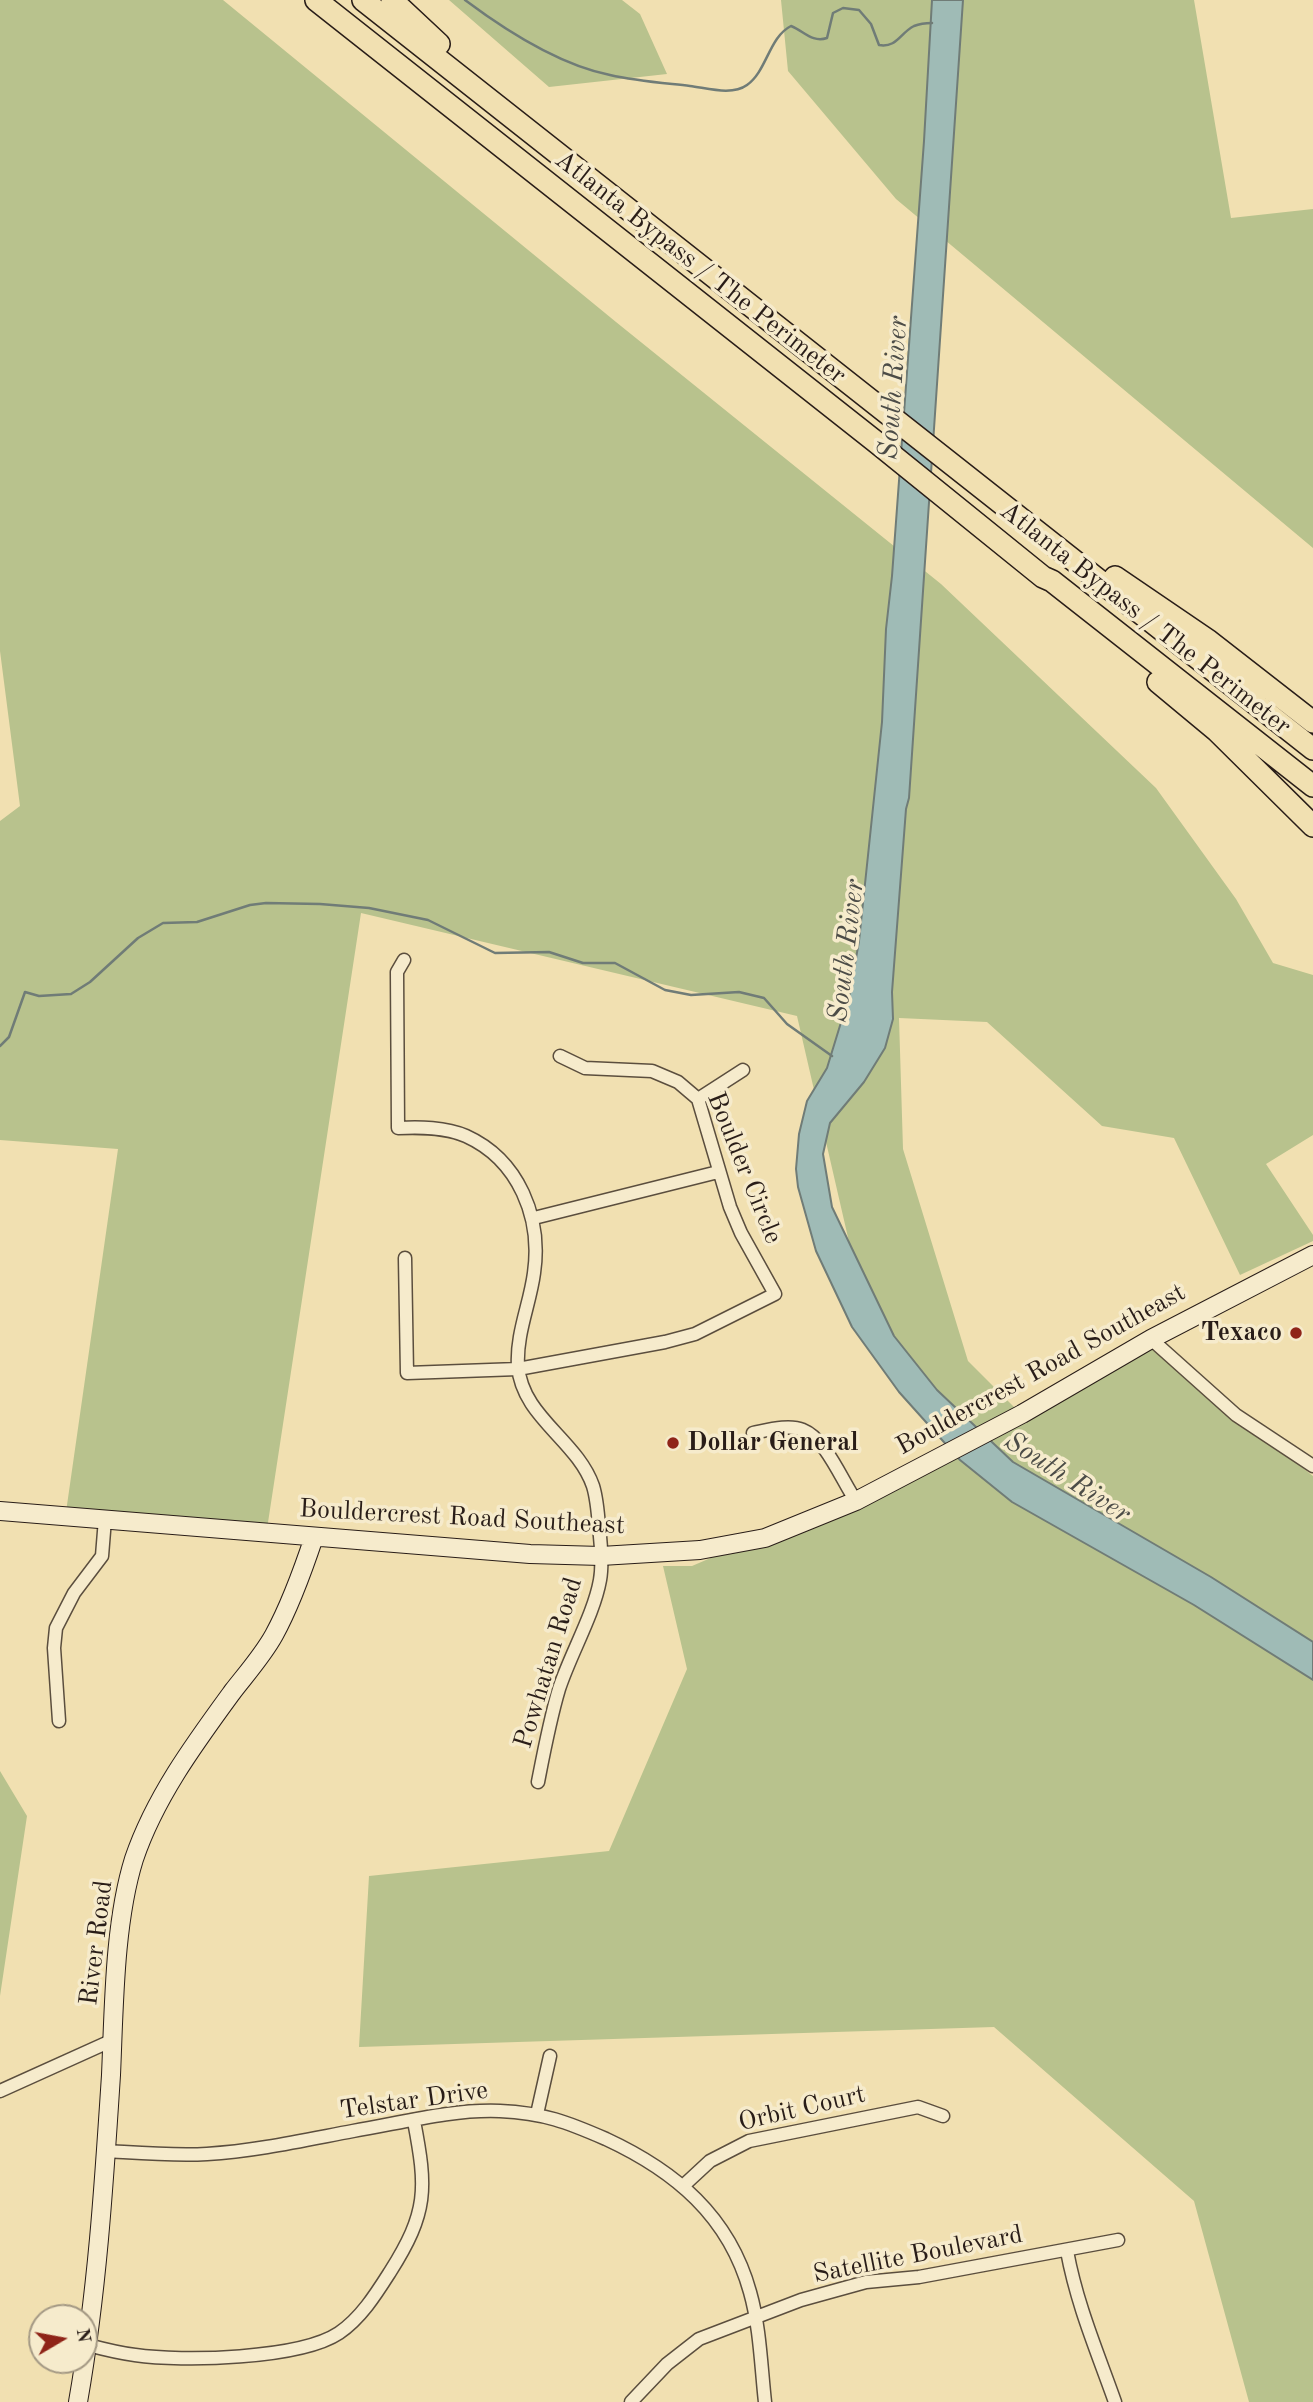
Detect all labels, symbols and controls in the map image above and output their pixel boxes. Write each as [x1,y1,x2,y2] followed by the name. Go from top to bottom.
[548,145,852,391] street label: Atlanta Bypass / The Perimeter
[872,315,916,461] water label: South River
[993,496,1297,742] street label: Atlanta Bypass / The Perimeter
[822,878,872,1024] water label: South River
[699,1088,789,1248] street label: Boulder Circle
[891,1277,1191,1463] street label: Bouldercrest Road Southeast
[1201,1317,1282,1349] place label: Texaco
[1288,1325,1304,1341] marker: Texaco
[998,1425,1136,1531] water label: South River
[687,1427,859,1459] place label: Dollar General
[665,1435,681,1451] marker: Dollar General
[298,1494,626,1542] street label: Bouldercrest Road Southeast
[508,1574,590,1752] street label: Powhatan Road
[74,1879,120,2007] street label: River Road
[338,2075,490,2127] street label: Telstar Drive
[735,2079,869,2139] street label: Orbit Court
[810,2219,1026,2291] street label: Satellite Boulevard
[28,2304,98,2374] north arrow
[72,2327,93,2344] text: N

